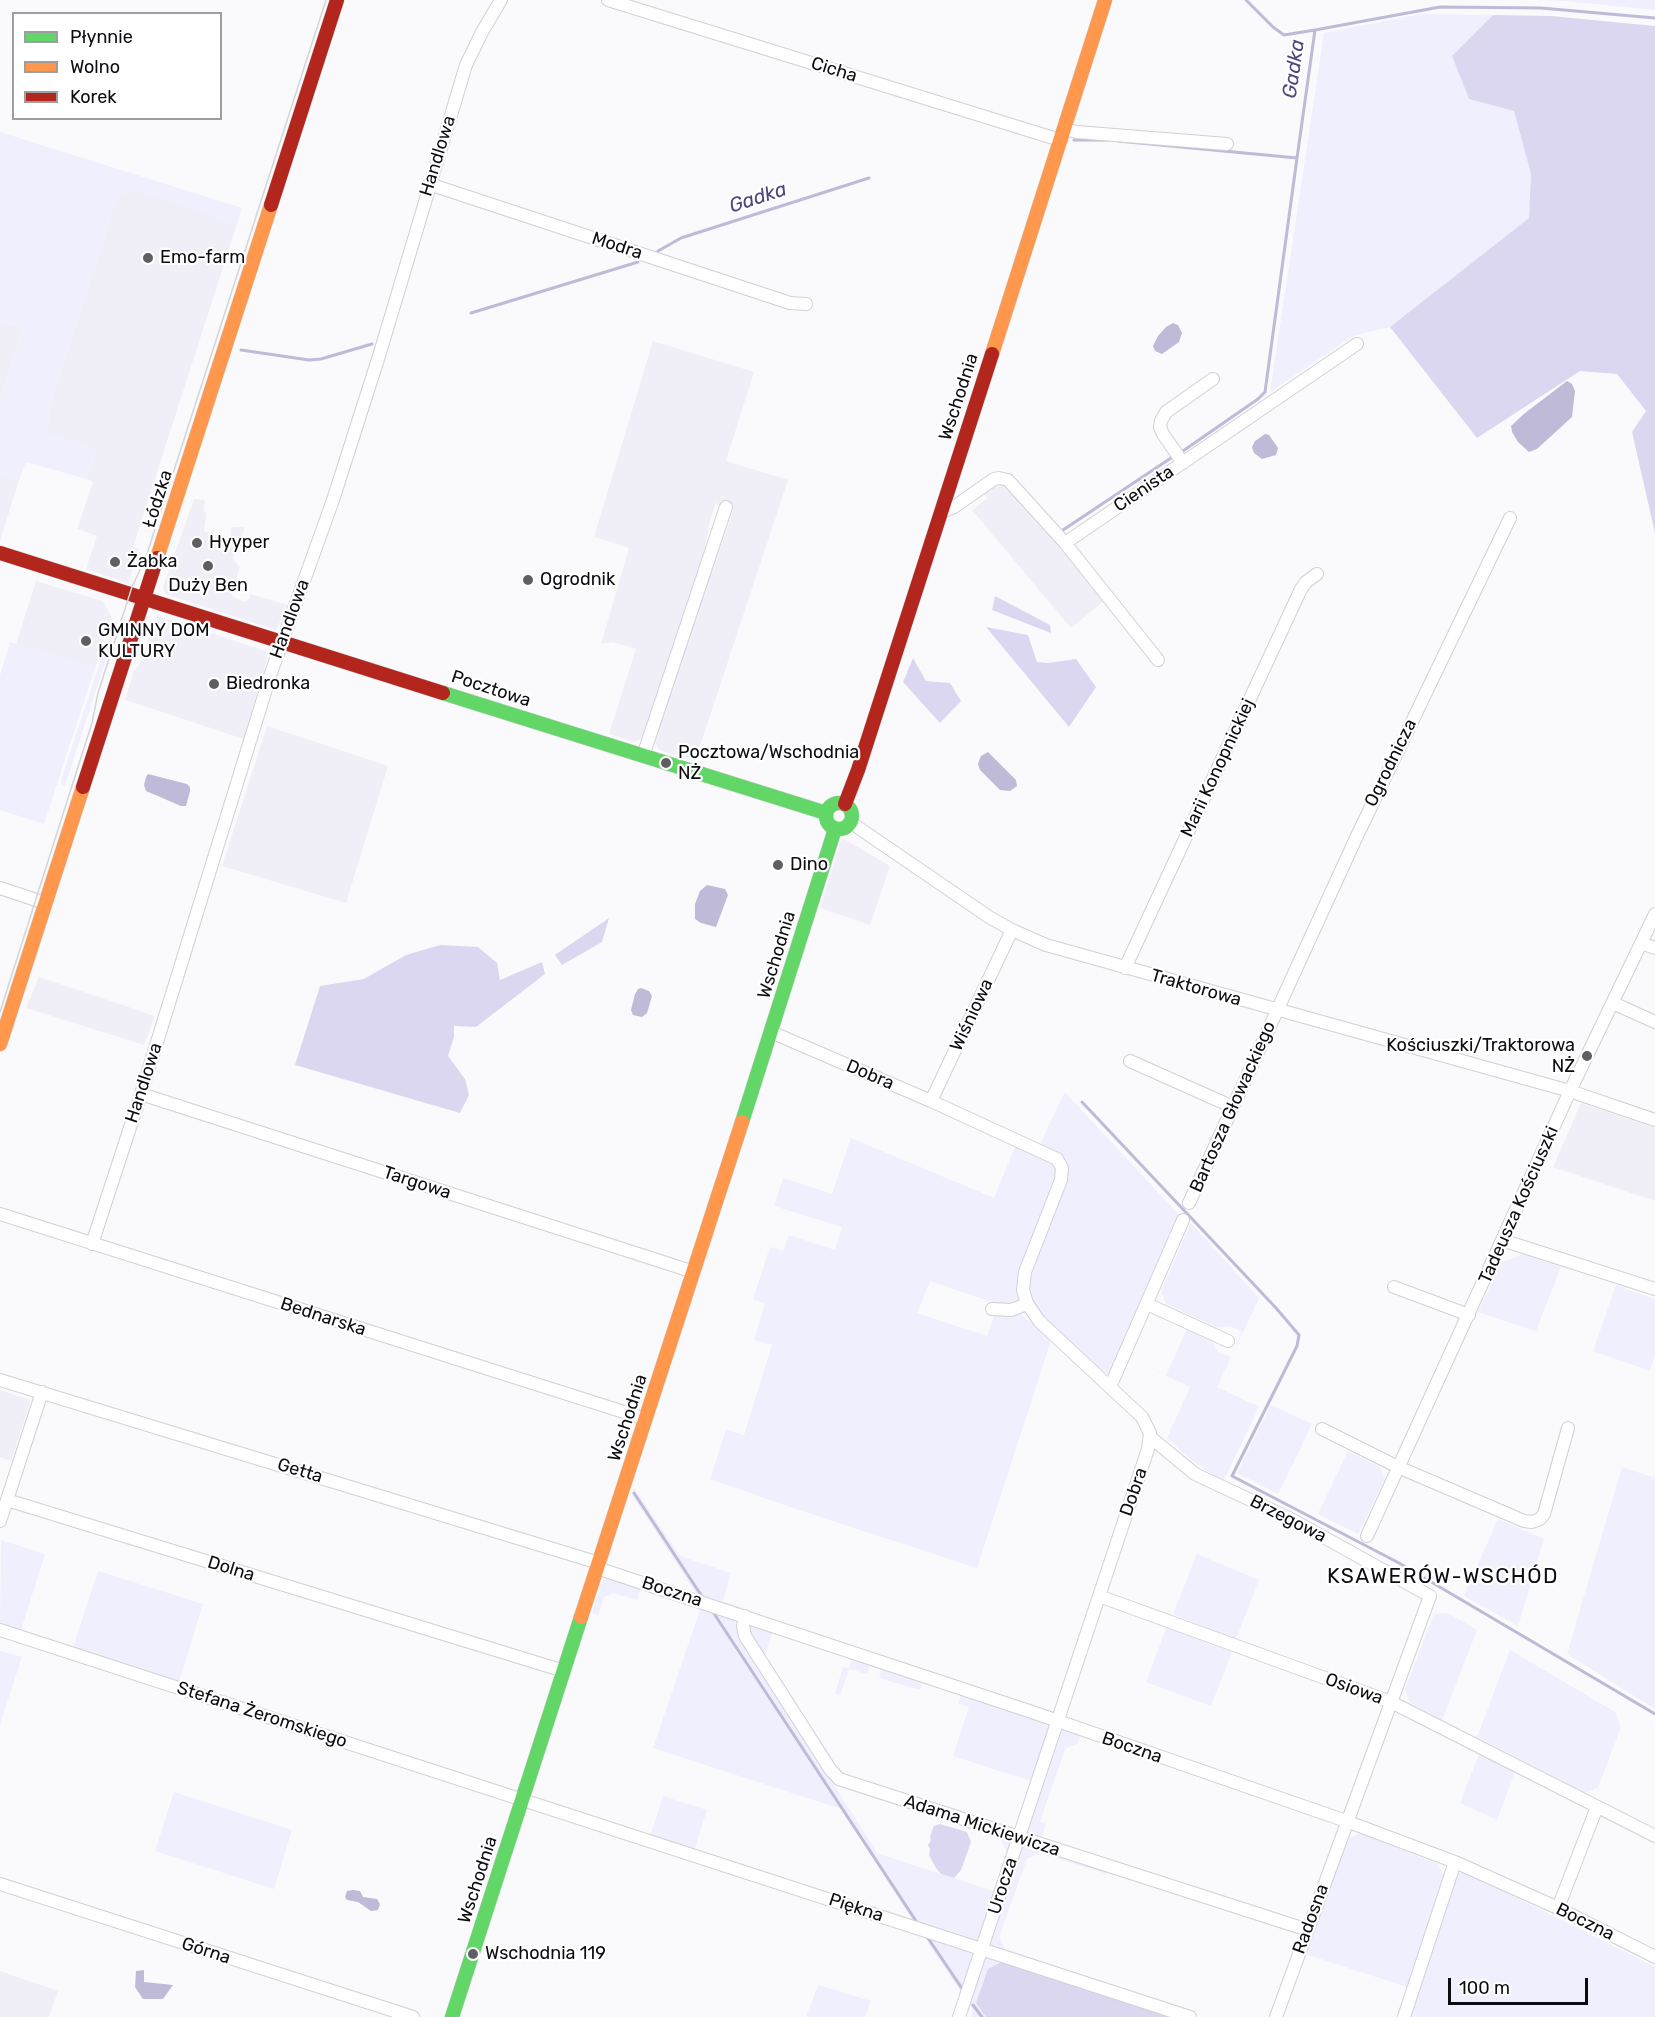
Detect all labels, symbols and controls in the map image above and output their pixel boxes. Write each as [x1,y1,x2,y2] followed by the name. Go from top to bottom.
[12,12,222,120] legend
[70,26,133,48] text: Płynnie
[1278,38,1310,100] water label: Gadka
[808,53,860,87] street label: Cicha
[70,56,120,78] text: Wolno
[70,86,117,108] text: Korek
[416,113,460,199] street label: Handlowa
[726,177,790,219] water label: Gadka
[589,228,645,264] street label: Modra
[160,247,245,269] place label: Emo-farm
[141,251,155,265] marker: Emo-farm
[935,351,983,443] street label: Wschodnia
[1110,461,1178,517] street label: Cienista
[139,467,177,531] street label: Łódzka
[209,532,269,554] place label: Hyyper
[190,536,204,550] marker: Hyyper
[127,551,177,573] place label: Żabka
[108,555,122,569] marker: Żabka
[201,559,215,573] marker: Duży Ben
[540,569,615,591] place label: Ogrodnik
[521,573,535,587] marker: Ogrodnik
[168,575,248,597] place label: Duży Ben
[266,576,314,662] street label: Handlowa
[98,620,209,662] place label: GMINNY DOM KULTURY
[79,634,93,648] marker: GMINNY DOM KULTURY
[449,666,533,712] street label: Pocztowa
[226,673,310,695] place label: Biedronka
[207,677,221,691] marker: Biedronka
[1176,695,1260,841] street label: Marii Konopnickiej
[1360,716,1422,810] street label: Ogrodnicza
[678,742,859,784] place label: Pocztowa/Wschodnia NŻ
[659,756,673,770] marker: Pocztowa/Wschodnia NŻ
[790,854,828,876] place label: Dino
[771,858,785,872] marker: Dino
[753,909,801,1001] street label: Wschodnia
[1148,965,1244,1011] street label: Traktorowa
[946,975,998,1055] street label: Wiśniowa
[1186,1018,1280,1196] street label: Bartosza Głowackiego
[1386,1035,1575,1078] place label: Kościuszki/Traktorowa NŻ
[121,1040,167,1126] street label: Handlowa
[1580,1049,1594,1063] marker: Kościuszki/Traktorowa NŻ
[843,1055,897,1095] street label: Dobra
[1475,1123,1563,1287] street label: Tadeusza Kościuszki
[380,1162,454,1204] street label: Targowa
[277,1293,369,1341] street label: Bednarska
[604,1372,652,1464] street label: Wschodnia
[275,1454,325,1488] street label: Getta
[1116,1465,1152,1519] street label: Dobra
[1246,1491,1330,1547] street label: Brzegowa
[205,1552,257,1586] street label: Dolna
[1327,1564,1559,1590] district label: KSAWERÓW-WSCHÓD
[639,1572,705,1612] street label: Boczna
[1322,1669,1386,1709] street label: Osiowa
[174,1677,350,1753] street label: Stefana Żeromskiego
[1099,1728,1165,1768] street label: Boczna
[901,1791,1063,1861] street label: Adama Mickiewicza
[454,1834,502,1926] street label: Wschodnia
[984,1855,1022,1917] street label: Urocza
[1288,1881,1334,1957] street label: Radosna
[826,1889,886,1927] street label: Piękna
[1552,1899,1618,1945] street label: Boczna
[179,1933,233,1969] street label: Górna
[485,1943,606,1965] place label: Wschodnia 119
[466,1947,480,1961] marker: Wschodnia 119
[1451,1966,1590,2004] scale bar
[1459,1977,1510,1999] text: 100 m

